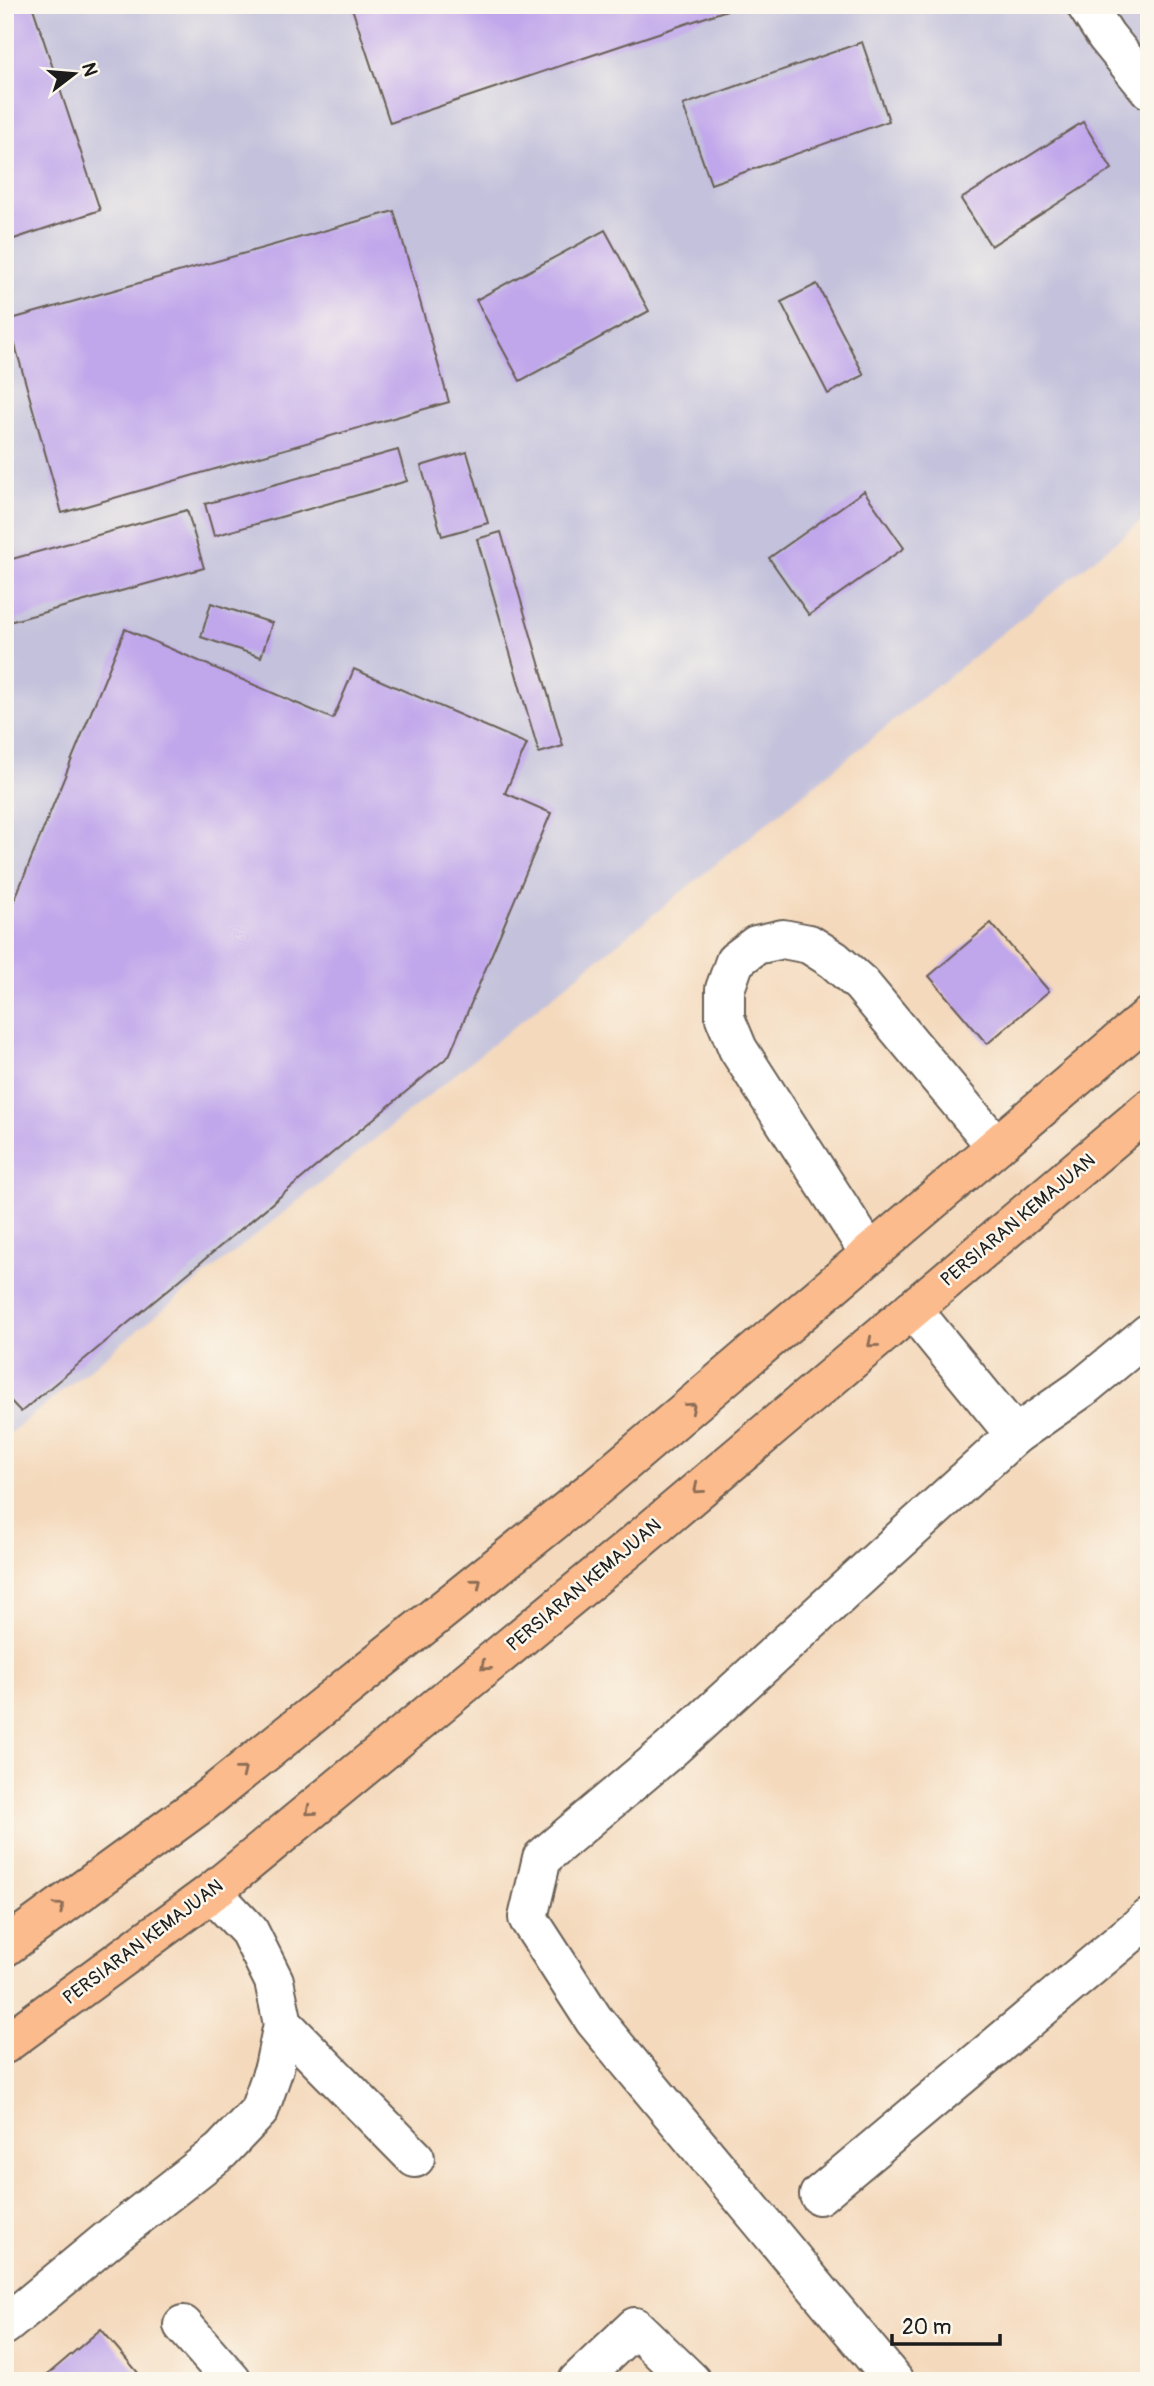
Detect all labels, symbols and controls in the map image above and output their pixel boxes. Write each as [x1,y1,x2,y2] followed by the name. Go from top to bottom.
[38,38,108,108] north arrow
[76,60,103,79] text: N
[936,1148,1100,1292] street label: PERSIARAN KEMAJUAN
[867,1335,880,1347] one-way arrow
[682,1403,695,1415] one-way arrow
[693,1481,706,1494] one-way arrow
[502,1513,666,1657] street label: PERSIARAN KEMAJUAN
[470,1578,482,1591] one-way arrow
[481,1658,494,1670] one-way arrow
[235,1766,247,1779] one-way arrow
[305,1803,318,1815] one-way arrow
[58,1874,228,2010] street label: PERSIARAN KEMAJUAN
[52,1903,65,1915] one-way arrow
[892,2302,1000,2346] scale bar
[902,2314,951,2341] text: 20 m

